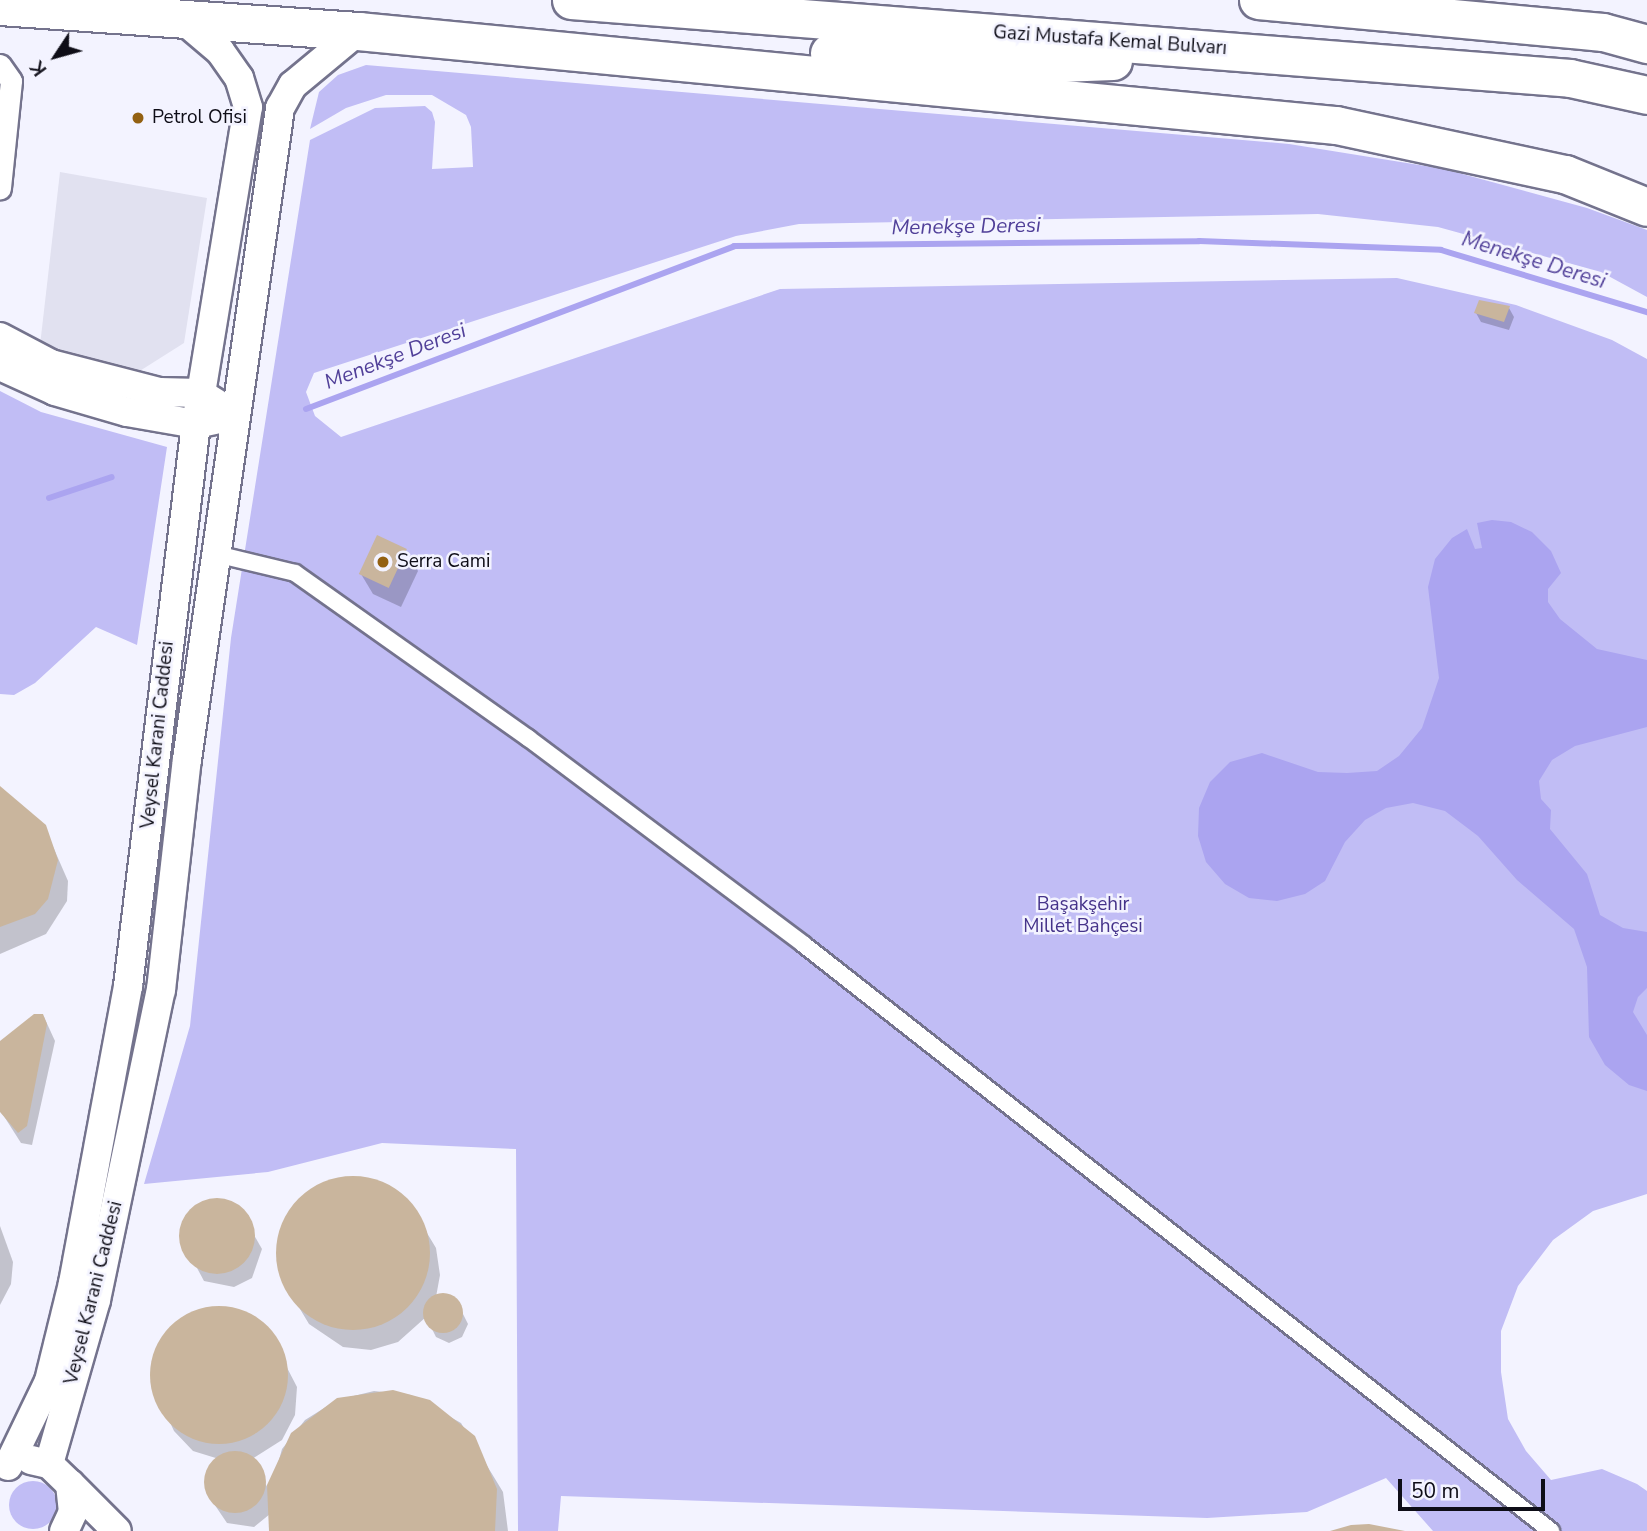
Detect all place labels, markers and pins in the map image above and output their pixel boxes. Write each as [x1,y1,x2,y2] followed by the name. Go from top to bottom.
[152,107,247,129] place label: Petrol Ofisi
[130,110,146,126] marker: Petrol Ofisi
[397,551,490,573] place label: Serra Cami
[375,554,391,570] marker: Serra Cami

